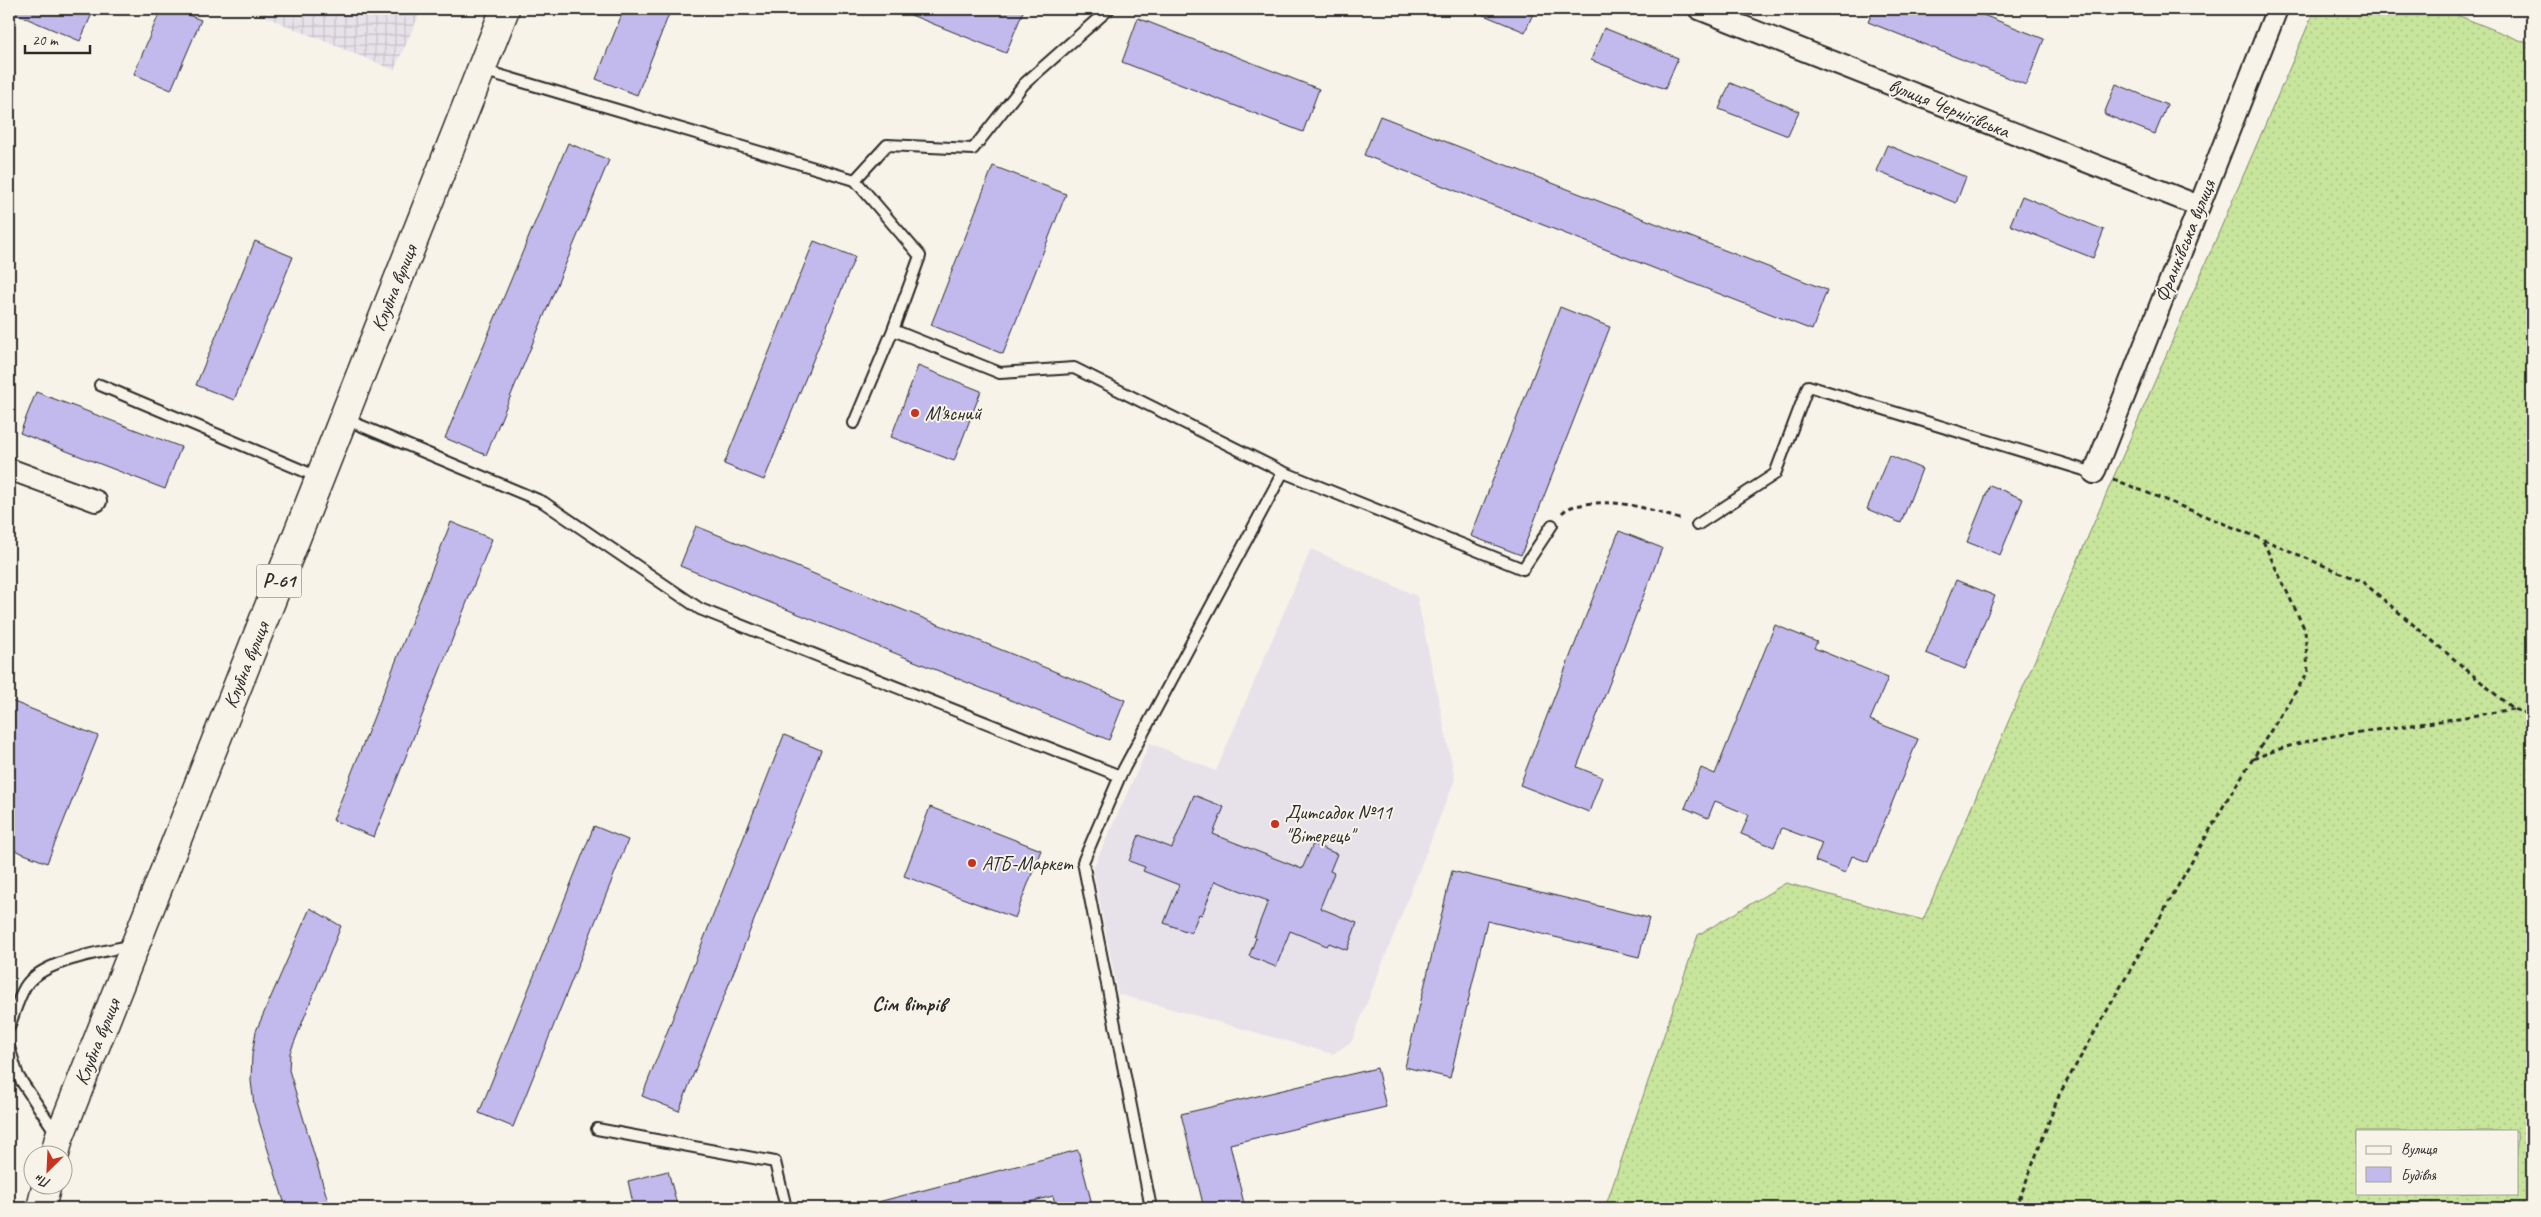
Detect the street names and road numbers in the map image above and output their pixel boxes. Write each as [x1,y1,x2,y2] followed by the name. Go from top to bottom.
[1885,72,2014,144] street label: вулиця Чернігівська
[2149,175,2221,306] street label: Франківська вулиця
[365,240,423,335] street label: Клубна вулиця
[256,564,302,598] road number: Р-61
[217,617,275,712] street label: Клубна вулиця
[68,994,126,1089] street label: Клубна вулиця

